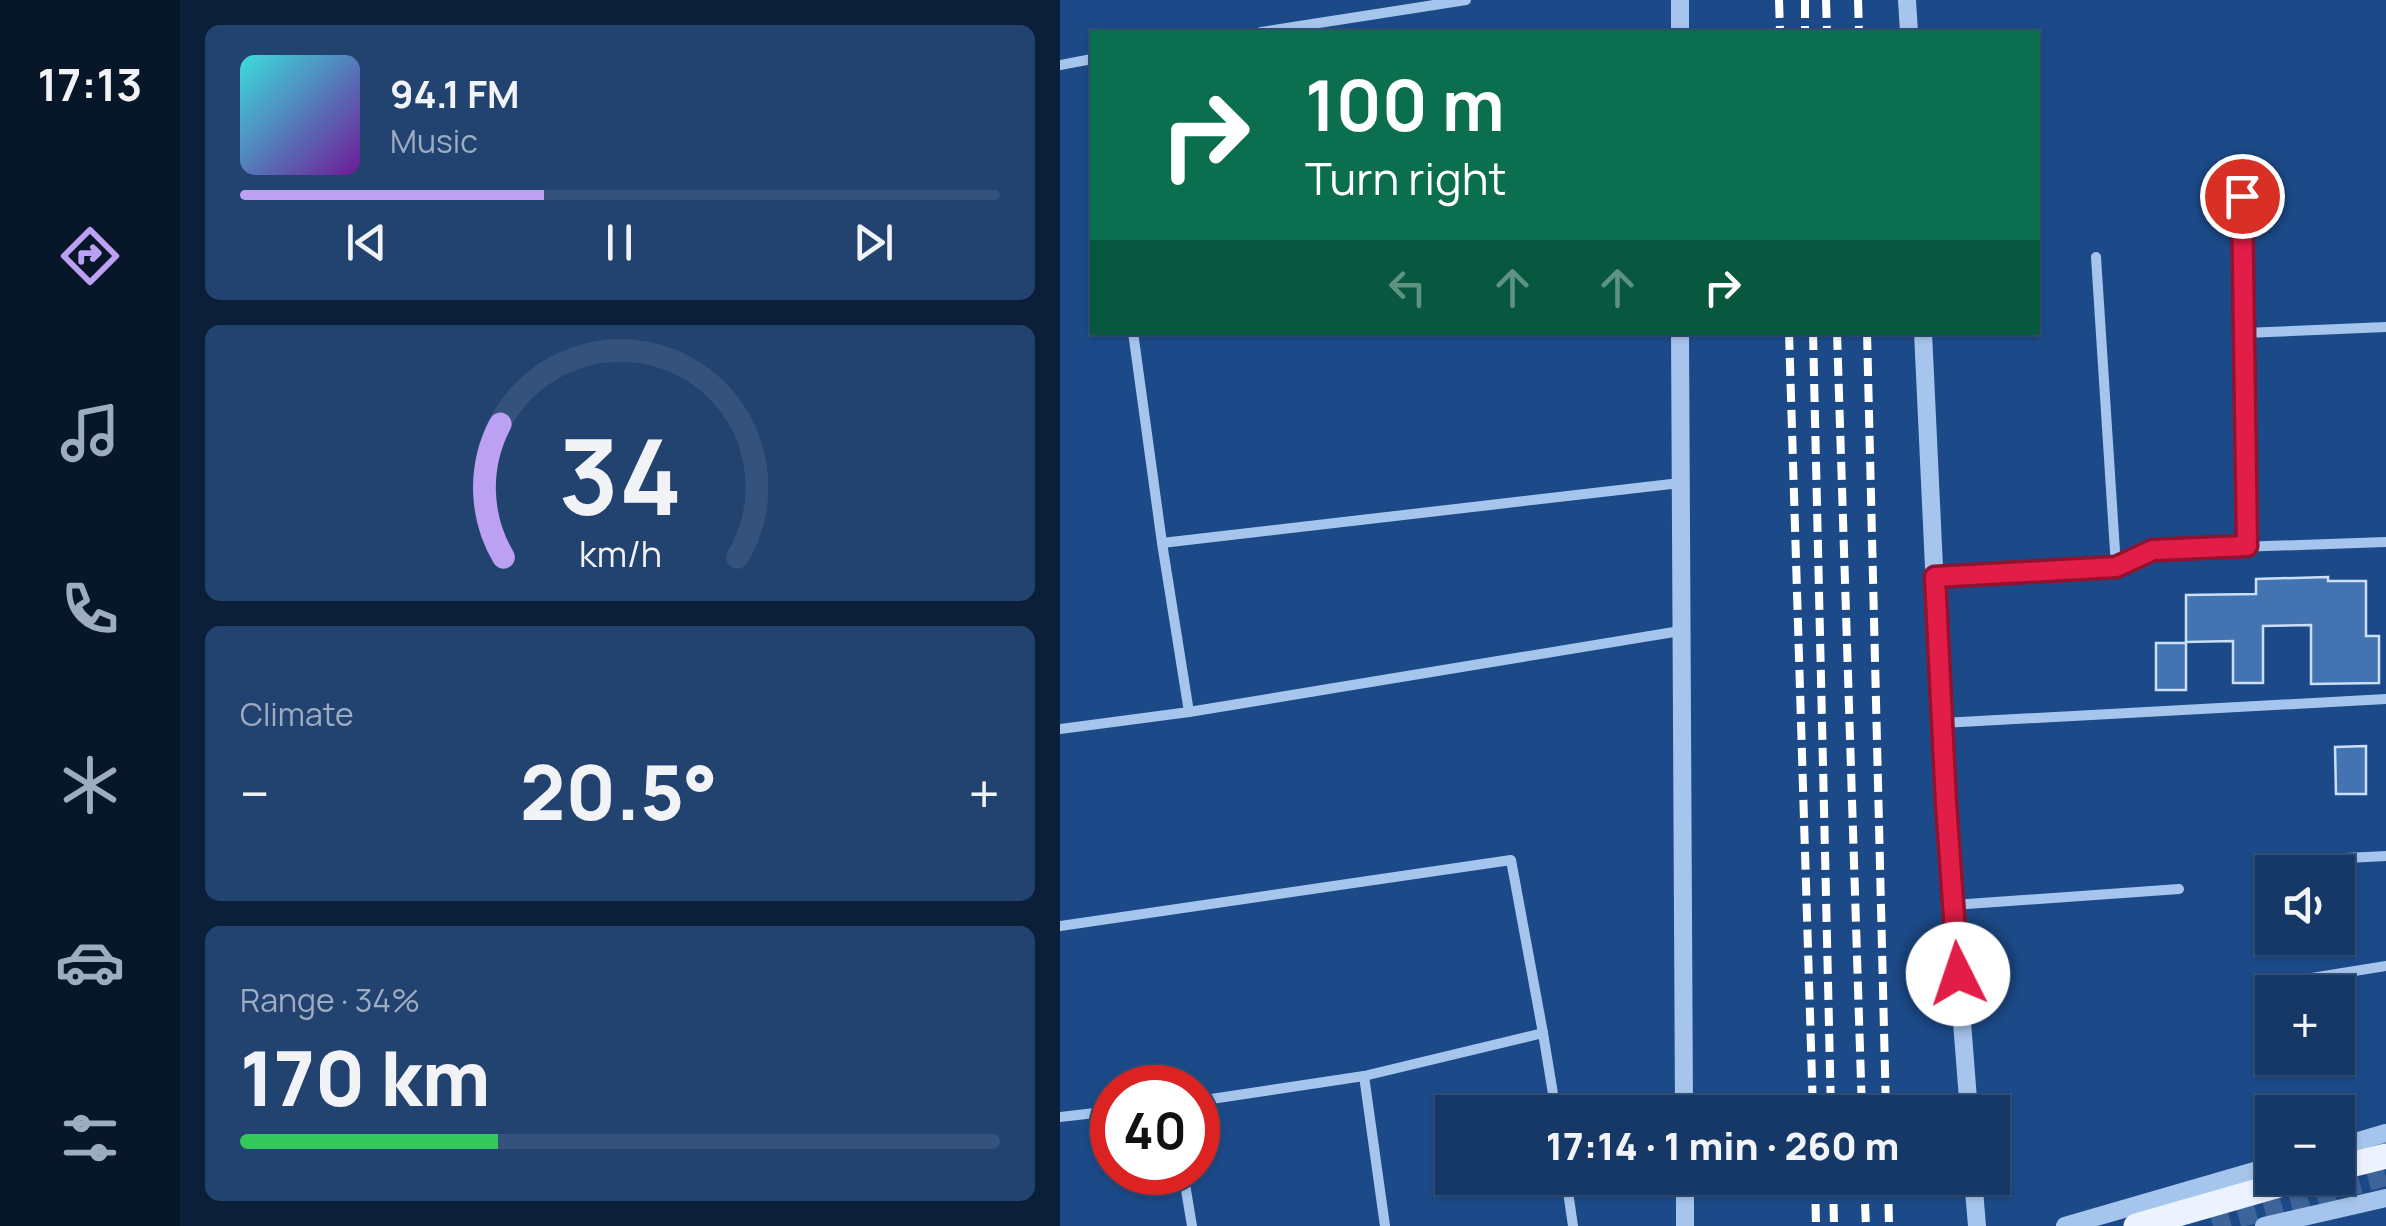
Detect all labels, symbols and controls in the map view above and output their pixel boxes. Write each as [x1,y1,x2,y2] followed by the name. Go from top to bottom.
[37,53,143,115] text: 17:13
[1305,56,1505,152] text: 100 m
[390,67,520,119] text: 94.1 FM
[1140,70,1270,200] icon: right
[390,119,478,163] text: Music
[1305,147,1506,209] text: Turn right
[2200,154,2285,239] pin
[2215,169,2270,224] icon: arrive
[339,215,394,270] icon: previous
[592,215,647,270] icon: pause
[846,215,901,270] icon: next
[55,221,125,291] icon: directions
[1380,260,1435,315] icon: left
[1485,260,1540,315] icon: ahead
[1590,260,1645,315] icon: ahead
[1695,260,1750,315] icon: right
[55,398,125,468] icon: music
[558,404,682,546] text: 34
[578,529,662,578] text: km/h
[55,574,125,644] icon: phone
[240,692,354,736] text: Climate
[520,740,718,843] text: 20.5°
[55,750,125,820] icon: climate
[240,755,270,831] text: −
[968,755,1000,831] text: +
[2255,855,2355,1195] map controls
[2255,855,2355,955] button: sound
[1906,922,2010,1026] position arrow
[55,927,125,997] icon: car
[2255,975,2355,1075] button: +
[240,978,420,1022] text: Range · 34%
[240,1026,491,1129] text: 170 km
[1090,1065,1220,1195] speed limit sign: 40
[2255,1095,2355,1195] button: −
[55,1103,125,1173] icon: filters
[1546,1119,1899,1171] text: 17:14 · 1 min · 260 m

